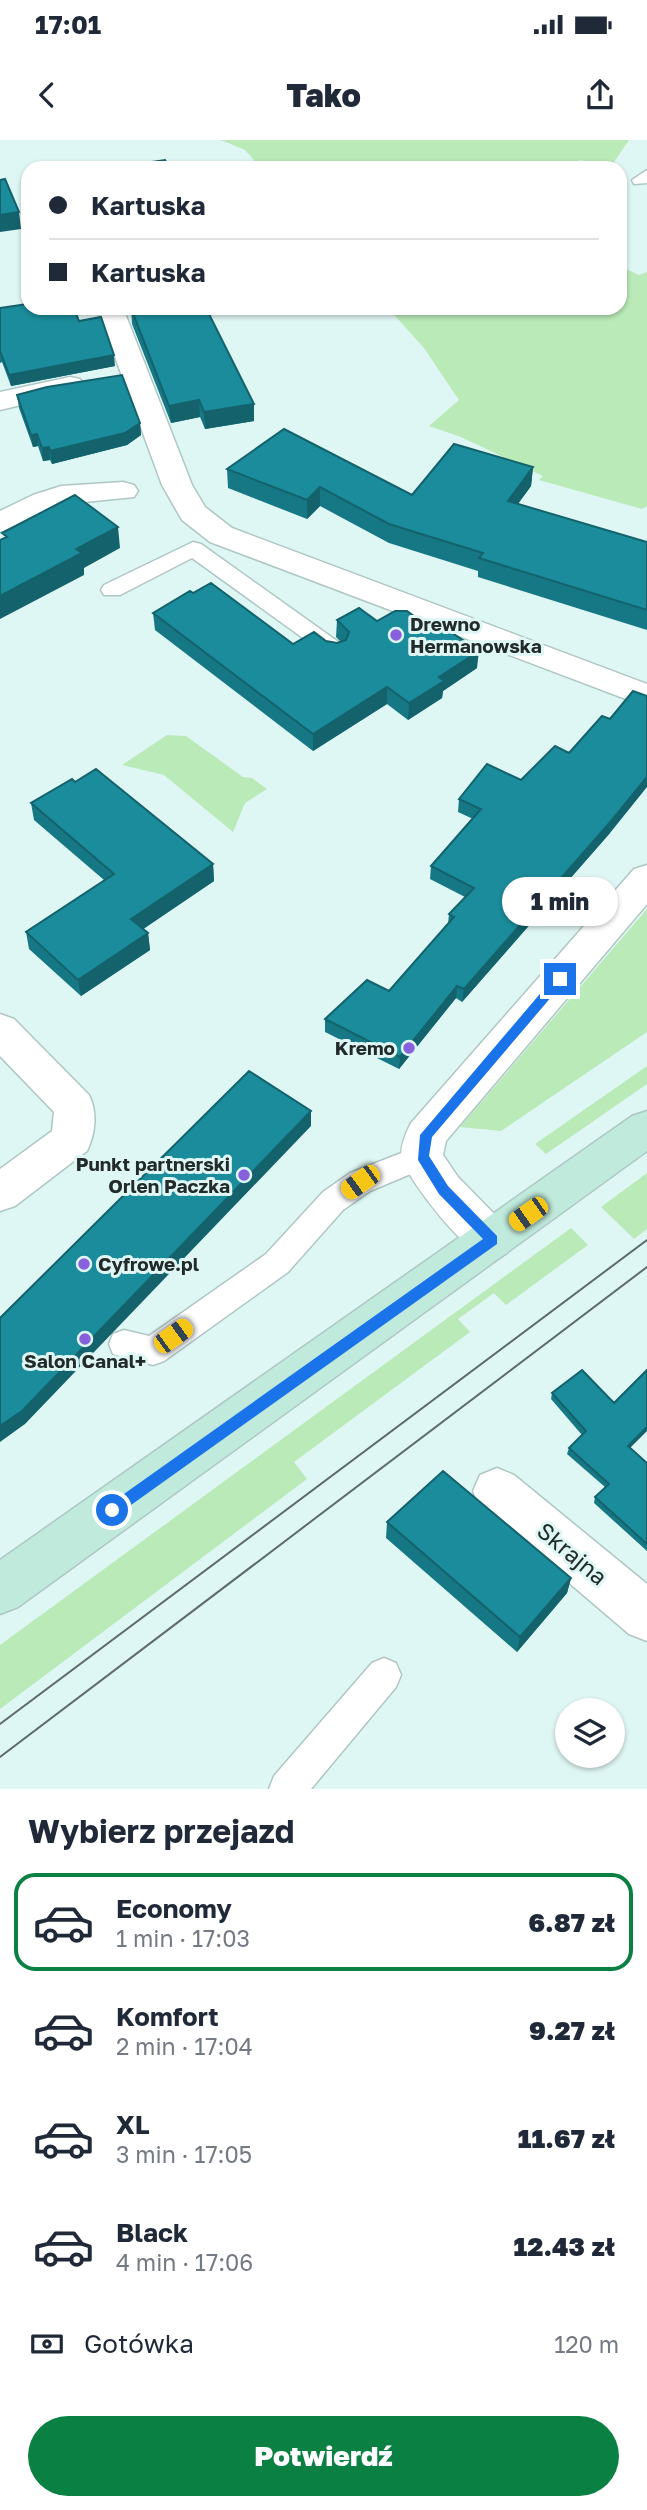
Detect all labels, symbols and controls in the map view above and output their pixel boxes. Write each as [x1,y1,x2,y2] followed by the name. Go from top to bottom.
[35,9,101,40] text: 17:01
[28,76,66,114] icon: back
[286,76,361,114] text: Tako
[581,76,619,114] icon: share
[91,190,206,221] text: Kartuska
[91,257,206,288] text: Kartuska
[410,612,542,657] place label: Drewno Hermanowska
[388,627,404,643] marker: Drewno Hermanowska
[502,878,618,926] callout: 1 min
[531,887,589,915] text: 1 min
[544,963,576,995] route end
[335,1036,395,1059] place label: Kremo
[401,1040,417,1056] marker: Kremo
[76,1152,230,1197] place label: Punkt partnerski Orlen Paczka
[337,1161,384,1203] car
[236,1167,252,1183] marker: Punkt partnerski Orlen Paczka
[505,1193,552,1235] car
[98,1252,199,1275] place label: Cyfrowe.pl
[76,1256,92,1272] marker: Cyfrowe.pl
[150,1315,197,1357] car
[77,1331,93,1347] marker: Salon Canal+
[24,1349,146,1372] place label: Salon Canal+
[96,1494,128,1526] route start
[532,1516,613,1591] street label: Skrajna
[555,1698,625,1768] map controls
[555,1698,625,1768] button: layers
[28,1812,294,1850] text: Wybierz przejazd
[32,1891,95,1954] icon: car
[116,1893,232,1924] text: Economy
[528,1907,615,1938] text: 6.87 zł
[116,1924,250,1952] text: 1 min · 17:03
[32,1999,95,2062] icon: car
[116,2001,219,2032] text: Komfort
[529,2015,615,2046] text: 9.27 zł
[116,2032,253,2060] text: 2 min · 17:04
[32,2107,95,2170] icon: car
[116,2109,150,2140] text: XL
[518,2123,615,2154] text: 11.67 zł
[116,2140,252,2168] text: 3 min · 17:05
[32,2215,95,2278] icon: car
[116,2217,188,2248] text: Black
[514,2231,615,2262] text: 12.43 zł
[116,2248,253,2276] text: 4 min · 17:06
[28,2325,66,2363] icon: cash
[84,2328,194,2359] text: Gotówka
[554,2330,619,2358] text: 120 m
[28,2416,619,2496] button: Potwierdź

